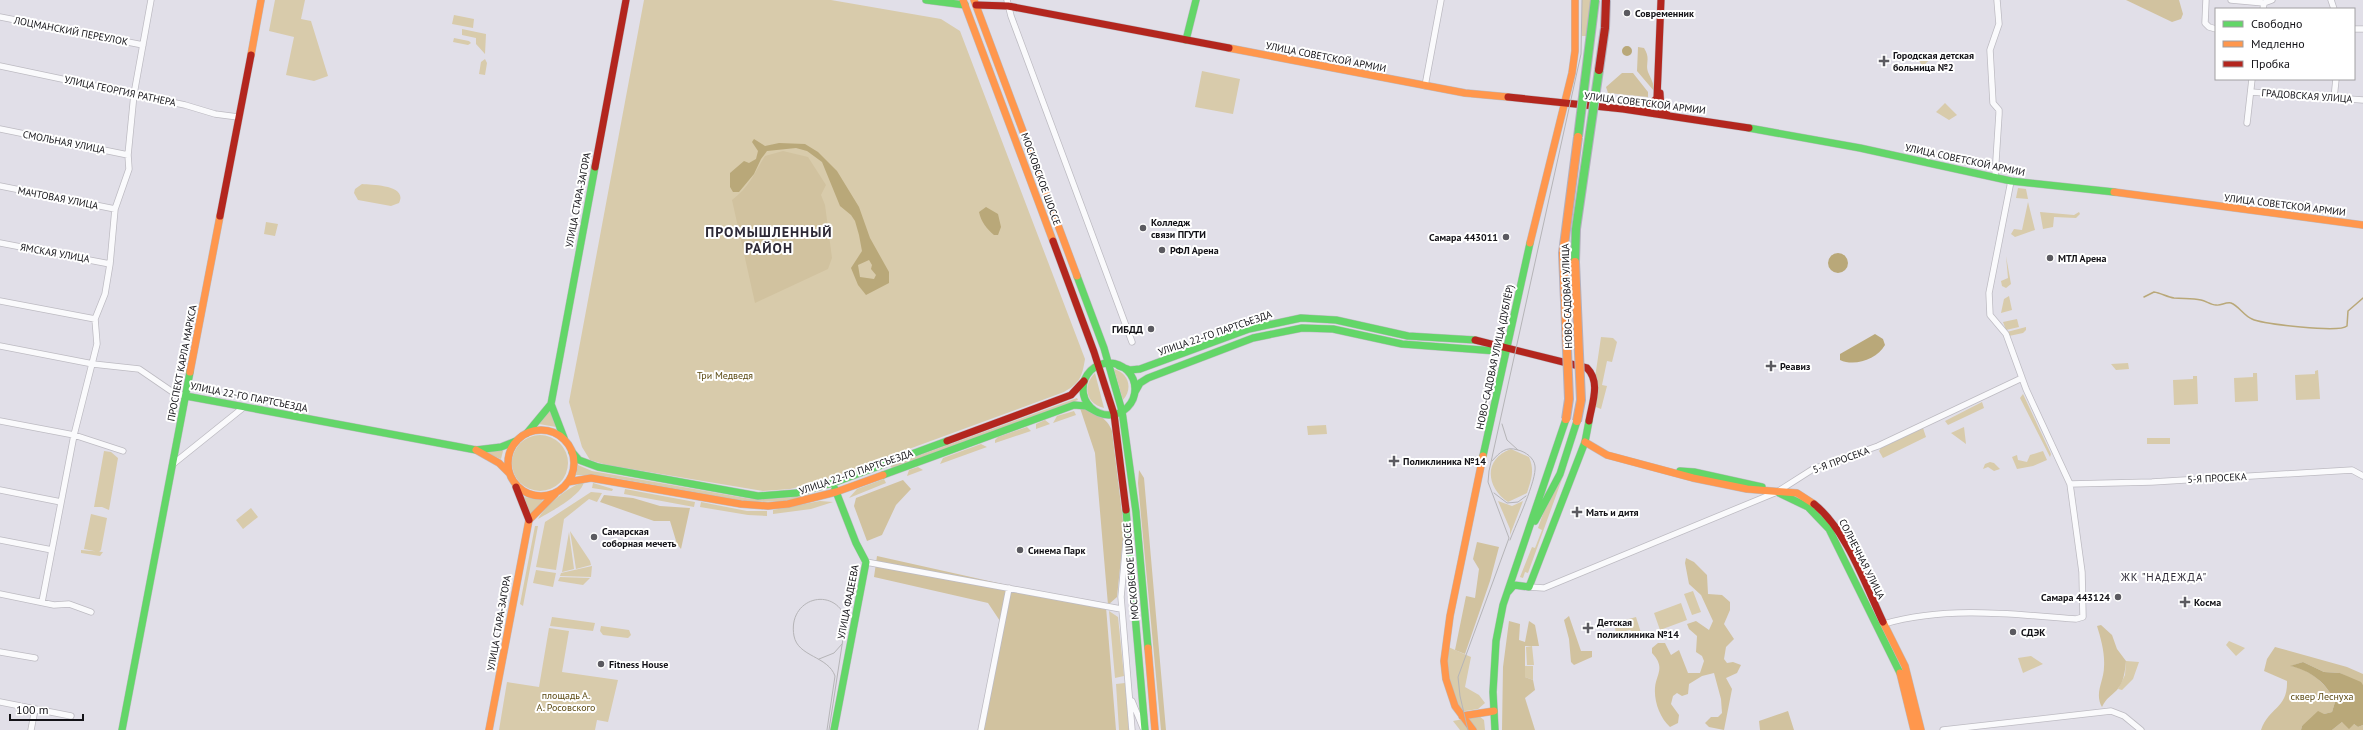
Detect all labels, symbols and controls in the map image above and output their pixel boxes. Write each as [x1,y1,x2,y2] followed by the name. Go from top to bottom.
[1635,7,1694,20] place label: Современник
[1622,8,1632,18] marker: Современник
[2215,8,2355,80] legend
[12,13,129,48] street label: ЛОЦМАНСКИЙ ПЕРЕУЛОК
[2251,16,2302,31] text: Свободно
[2251,36,2305,51] text: Медленно
[1265,39,1387,75] street label: УЛИЦА СОВЕТСКОЙ АРМИИ
[1893,49,1974,74] place label: Городская детская больница №2
[1878,55,1890,67] marker: Городская детская больница №2
[2251,56,2290,71] text: Пробка
[63,73,177,109] street label: УЛИЦА ГЕОРГИЯ РАТНЕРА
[2261,86,2353,106] street label: ГРАДОВСКАЯ УЛИЦА
[1583,89,1707,117] street label: УЛИЦА СОВЕТСКОЙ АРМИИ
[22,128,107,156] street label: СМОЛЬНАЯ УЛИЦА
[1018,131,1064,227] street label: МОСКОВСКОЕ ШОССЕ
[1904,141,2026,179] street label: УЛИЦА СОВЕТСКОЙ АРМИИ
[562,151,594,249] street label: УЛИЦА СТАРА-ЗАГОРА
[17,184,100,212] street label: МАЧТОВАЯ УЛИЦА
[2223,191,2347,219] street label: УЛИЦА СОВЕТСКОЙ АРМИИ
[1151,216,1206,241] place label: Колледж связи ПГУТИ
[705,223,833,257] district label: ПРОМЫШЛЕННЫЙ РАЙОН
[1138,223,1148,233] marker: Колледж связи ПГУТИ
[1429,231,1498,244] place label: Самара 443011
[1501,232,1511,242] marker: Самара 443011
[19,240,91,266] street label: ЯМСКАЯ УЛИЦА
[1559,243,1575,349] street label: НОВО-САДОВАЯ УЛИЦА
[1170,244,1219,257] place label: РФЛ Арена
[1157,245,1167,255] marker: РФЛ Арена
[2058,252,2106,265] place label: МТЛ Арена
[2045,253,2055,263] marker: МТЛ Арена
[1473,283,1517,431] street label: НОВО-САДОВАЯ УЛИЦА (ДУБЛЁР)
[164,304,200,422] street label: ПРОСПЕКТ КАРЛА МАРКСА
[1156,307,1274,359] street label: УЛИЦА 22-ГО ПАРТСЪЕЗДА
[1112,323,1143,336] place label: ГИБДД
[1146,324,1156,334] marker: ГИБДД
[1765,360,1777,372] marker: Реавиз
[1780,360,1810,373] place label: Реавиз
[697,369,753,382] park label: Три Медведя
[189,379,309,415] street label: УЛИЦА 22-ГО ПАРТСЪЕЗДА
[1811,444,1871,476] street label: 5-Я ПРОСЕКА
[797,446,915,498] street label: УЛИЦА 22-ГО ПАРТСЪЕЗДА
[1388,455,1400,467] marker: Поликлиника №14
[1403,455,1486,468] place label: Поликлиника №14
[2187,470,2247,486] street label: 5-Я ПРОСЕКА
[1571,506,1583,518] marker: Мать и дитя
[1586,506,1639,519] place label: Мать и дитя
[1836,517,1888,601] street label: СОЛНЕЧНАЯ УЛИЦА
[1120,522,1142,620] street label: МОСКОВСКОЕ ШОССЕ
[602,525,677,550] place label: Самарская соборная мечеть
[589,532,599,542] marker: Самарская соборная мечеть
[1028,544,1085,557] place label: Синема Парк
[1015,545,1025,555] marker: Синема Парк
[834,563,862,640] street label: УЛИЦА ФАДЕЕВА
[2120,570,2207,584] district label: ЖК "НАДЕЖДА"
[484,574,514,672] street label: УЛИЦА СТАРА-ЗАГОРА
[2041,591,2110,604] place label: Самара 443124
[2113,592,2123,602] marker: Самара 443124
[2179,596,2191,608] marker: Косма
[2194,596,2221,609] place label: Косма
[1597,616,1679,641] place label: Детская поликлиника №14
[1582,622,1594,634] marker: Детская поликлиника №14
[2021,626,2046,639] place label: СДЭК
[2008,627,2018,637] marker: СДЭК
[609,658,668,671] place label: Fitness House
[596,659,606,669] marker: Fitness House
[537,689,595,714] park label: площадь А. А. Росовского
[2290,690,2354,703] park label: сквер Леснуха
[10,696,83,722] scale bar
[16,702,49,717] text: 100 m

